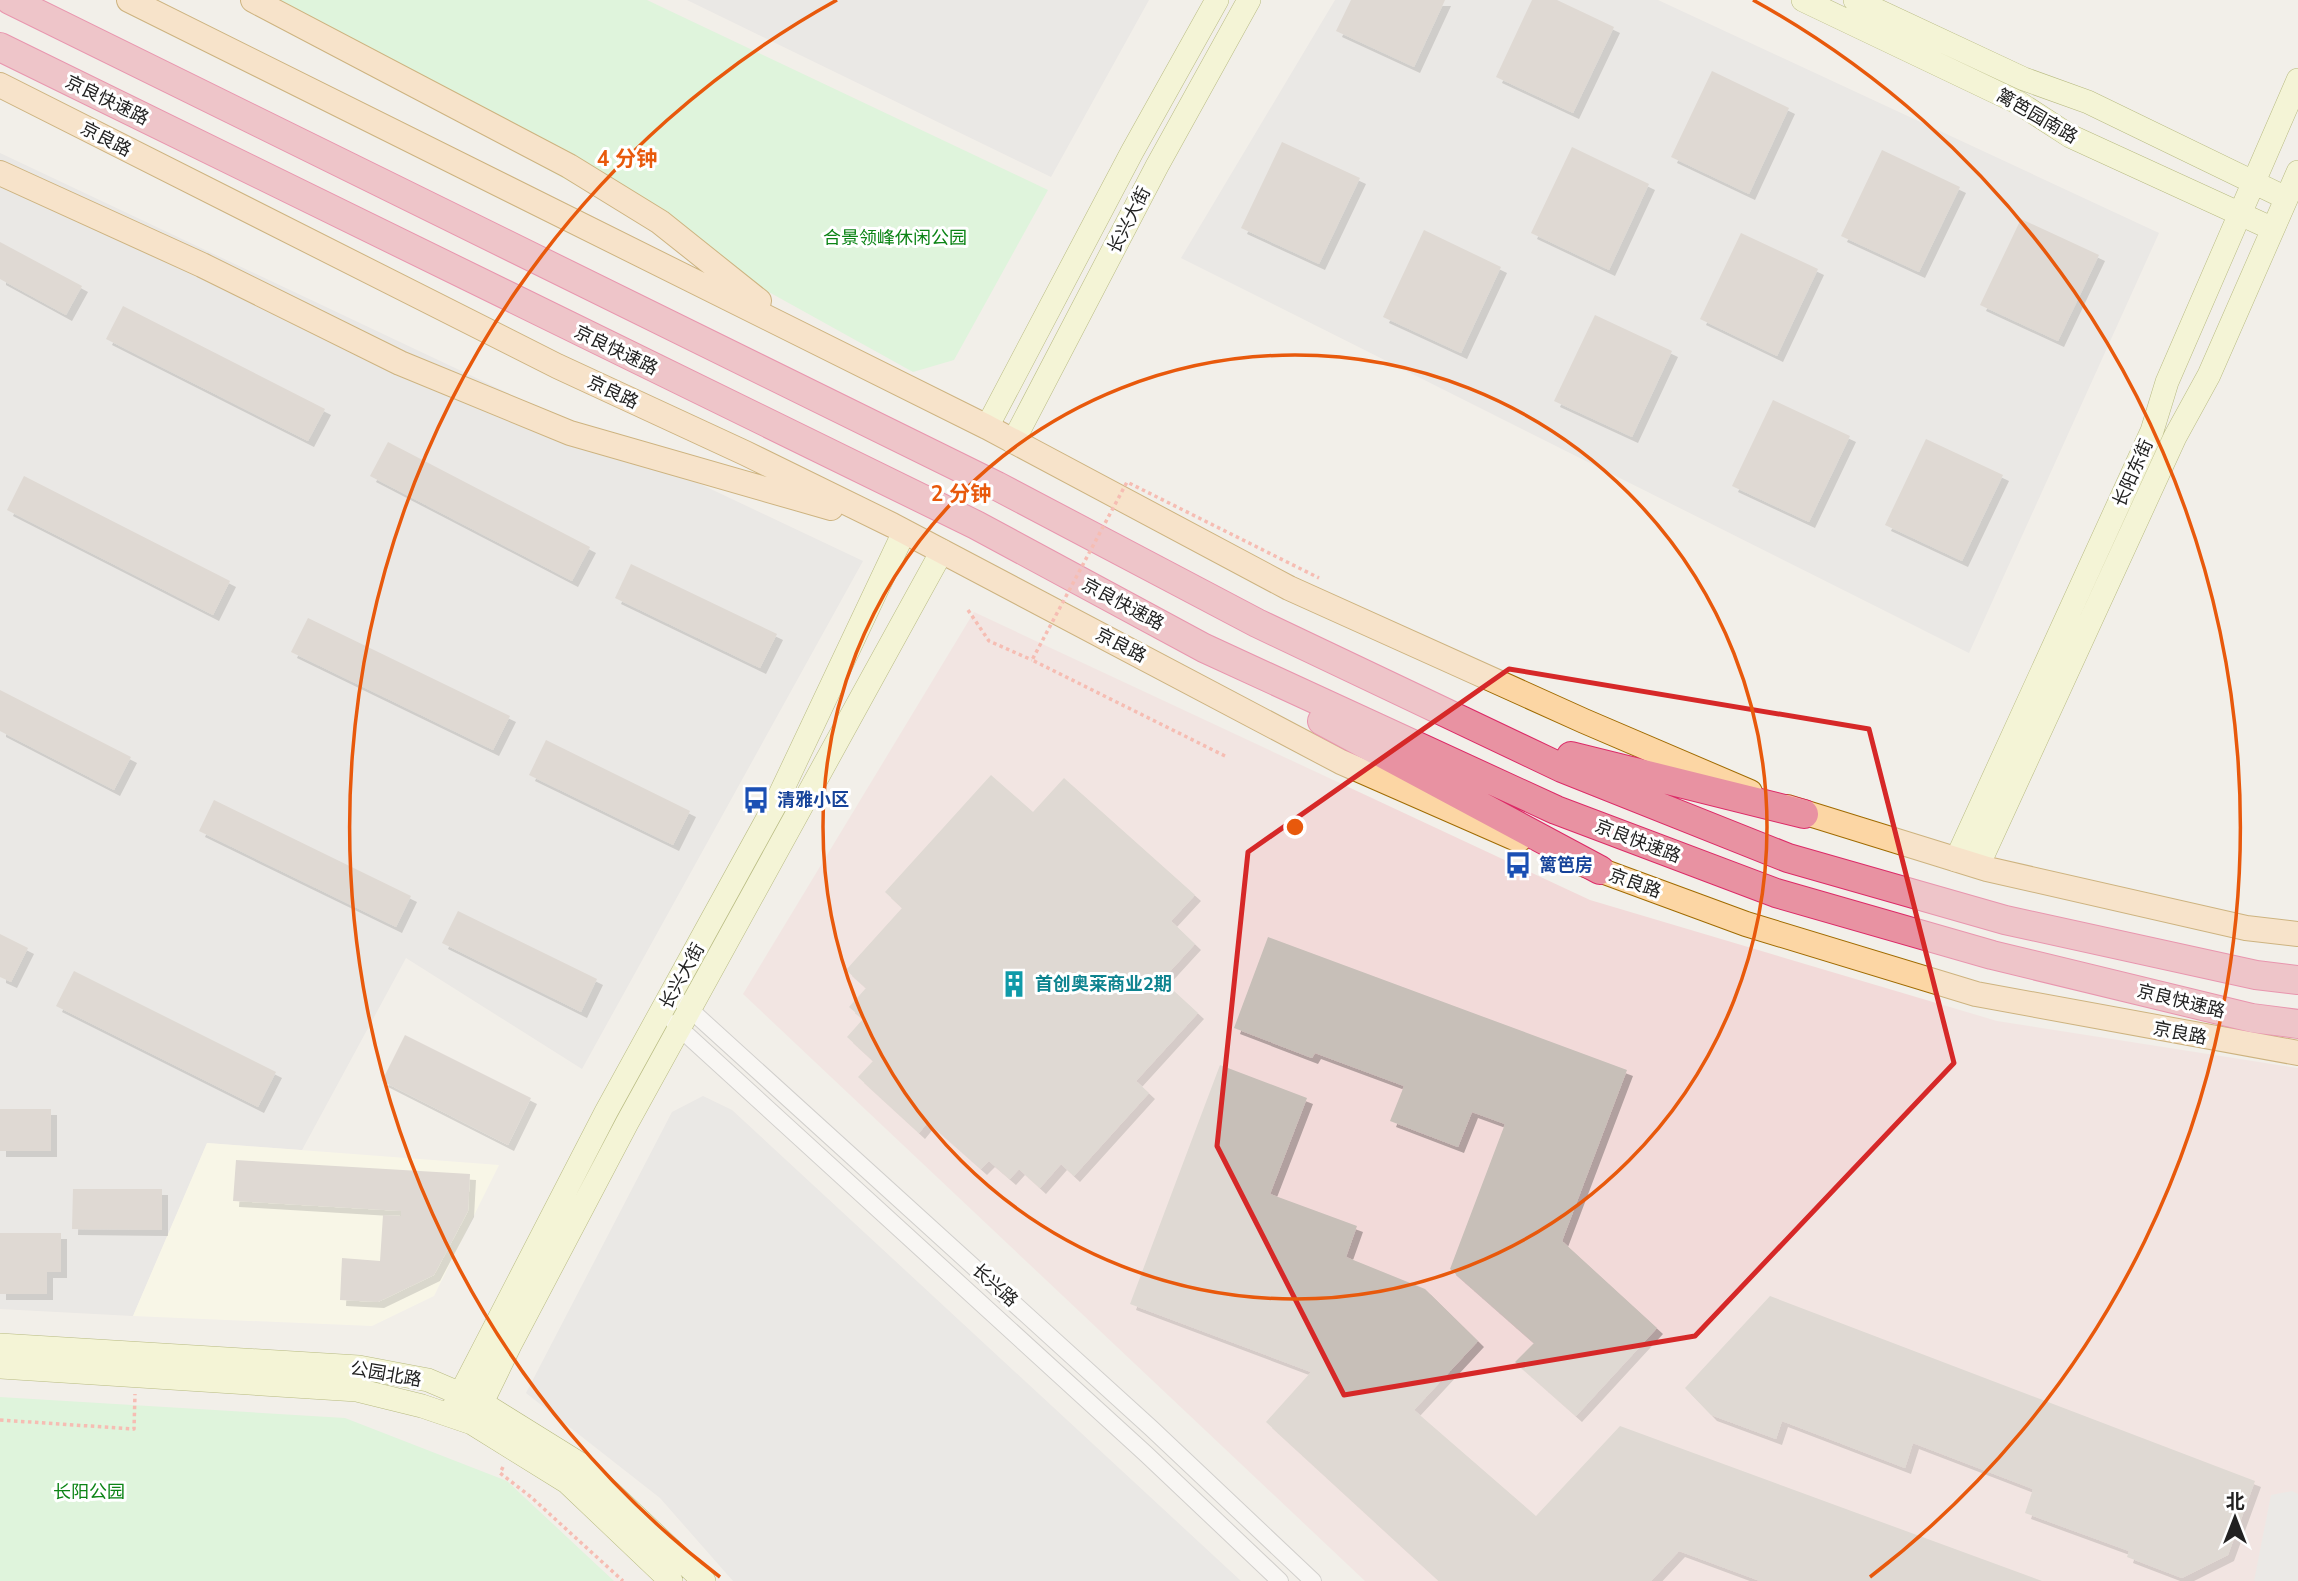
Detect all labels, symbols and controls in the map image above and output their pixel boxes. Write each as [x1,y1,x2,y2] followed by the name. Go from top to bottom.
[61,69,153,131] street label: 京良快速路
[1992,83,2082,149] street label: 篱笆园南路
[76,116,136,162] street label: 京良路
[597,145,657,173] text: 4 分钟
[1102,182,1156,258] street label: 长兴大街
[823,226,967,250] park label: 合景领峰休闲公园
[570,319,662,381] street label: 京良快速路
[583,370,643,414] street label: 京良路
[2107,435,2159,511] street label: 长阳东街
[931,480,991,508] text: 2 分钟
[1078,572,1168,636] street label: 京良快速路
[1091,622,1151,668] street label: 京良路
[741,785,771,815] bus stop icon: 清雅小区
[777,788,849,812] place label: 清雅小区
[1592,814,1684,868] street label: 京良快速路
[1283,815,1307,839] centre of rings
[1503,850,1533,880] bus stop icon: 篱笆房
[1539,853,1593,877] place label: 篱笆房
[1606,862,1664,904] street label: 京良路
[654,939,710,1013] street label: 长兴大街
[999,969,1029,999] building icon: 首创奥莱商业2期
[1035,972,1172,996] place label: 首创奥莱商业2期
[2134,978,2228,1024] street label: 京良快速路
[2151,1016,2209,1050] street label: 京良路
[967,1258,1023,1312] street label: 长兴路
[348,1356,424,1392] street label: 公园北路
[53,1480,125,1504] park label: 长阳公园
[2200,1483,2270,1553] north arrow
[2225,1489,2245,1515] text: 北

